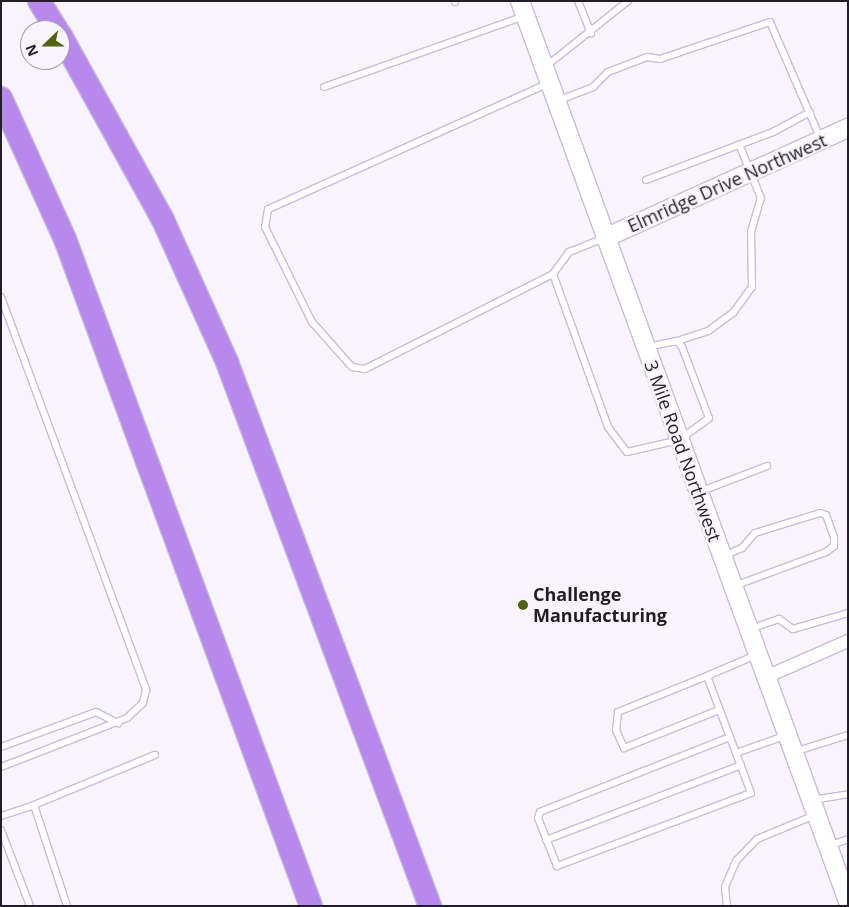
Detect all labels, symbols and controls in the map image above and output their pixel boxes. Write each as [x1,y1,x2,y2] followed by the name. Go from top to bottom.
[20,20,70,70] north arrow
[21,42,43,59] text: N
[624,129,830,237] street label: Elmridge Drive Northwest
[640,358,726,544] street label: 3 Mile Road Northwest
[533,584,667,626] place label: Challenge Manufacturing
[517,599,529,611] marker: Challenge Manufacturing

